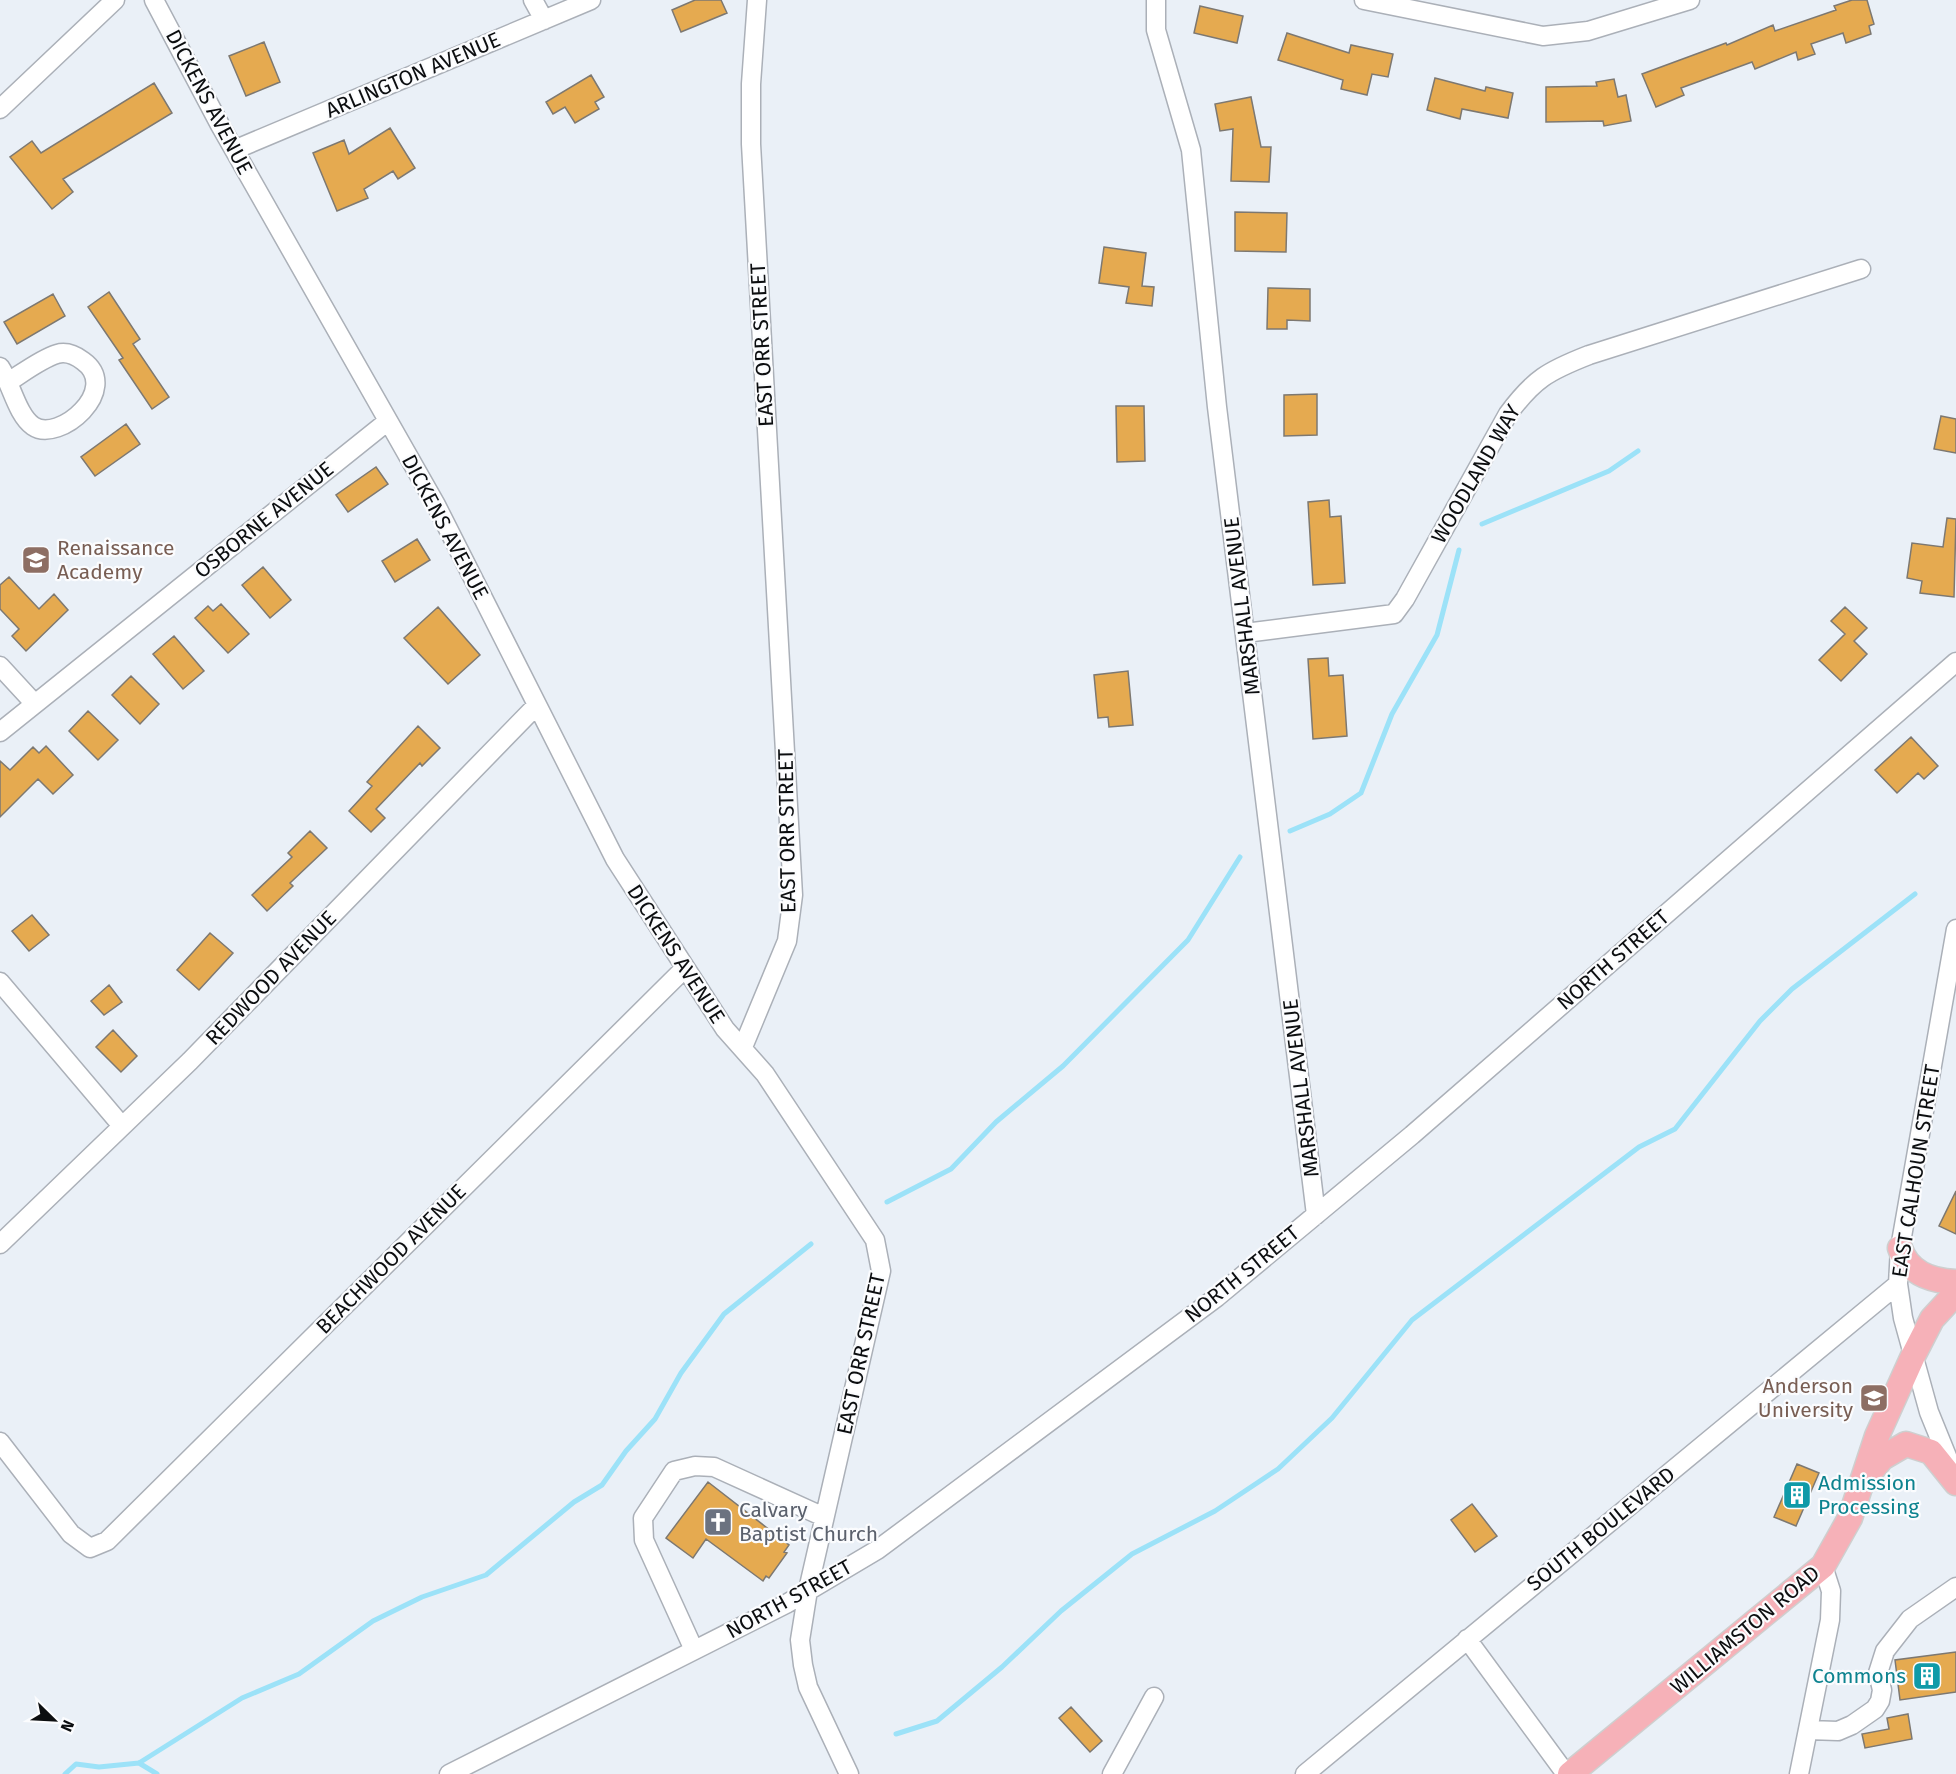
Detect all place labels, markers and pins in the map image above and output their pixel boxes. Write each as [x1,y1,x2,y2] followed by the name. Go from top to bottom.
[57,535,174,585] place label: Renaissance Academy
[20,544,52,576] school or university icon: Renaissance Academy
[1758,1373,1854,1423] place label: Anderson University
[1858,1382,1890,1414] school or university icon: Anderson University
[1818,1470,1919,1520] place label: Admission Processing
[1781,1479,1813,1511] building icon: Admission Processing
[739,1497,878,1547] place label: Calvary Baptist Church
[702,1506,734,1538] church icon: Calvary Baptist Church
[1911,1660,1943,1692] building icon: Commons
[1812,1663,1906,1689] place label: Commons

